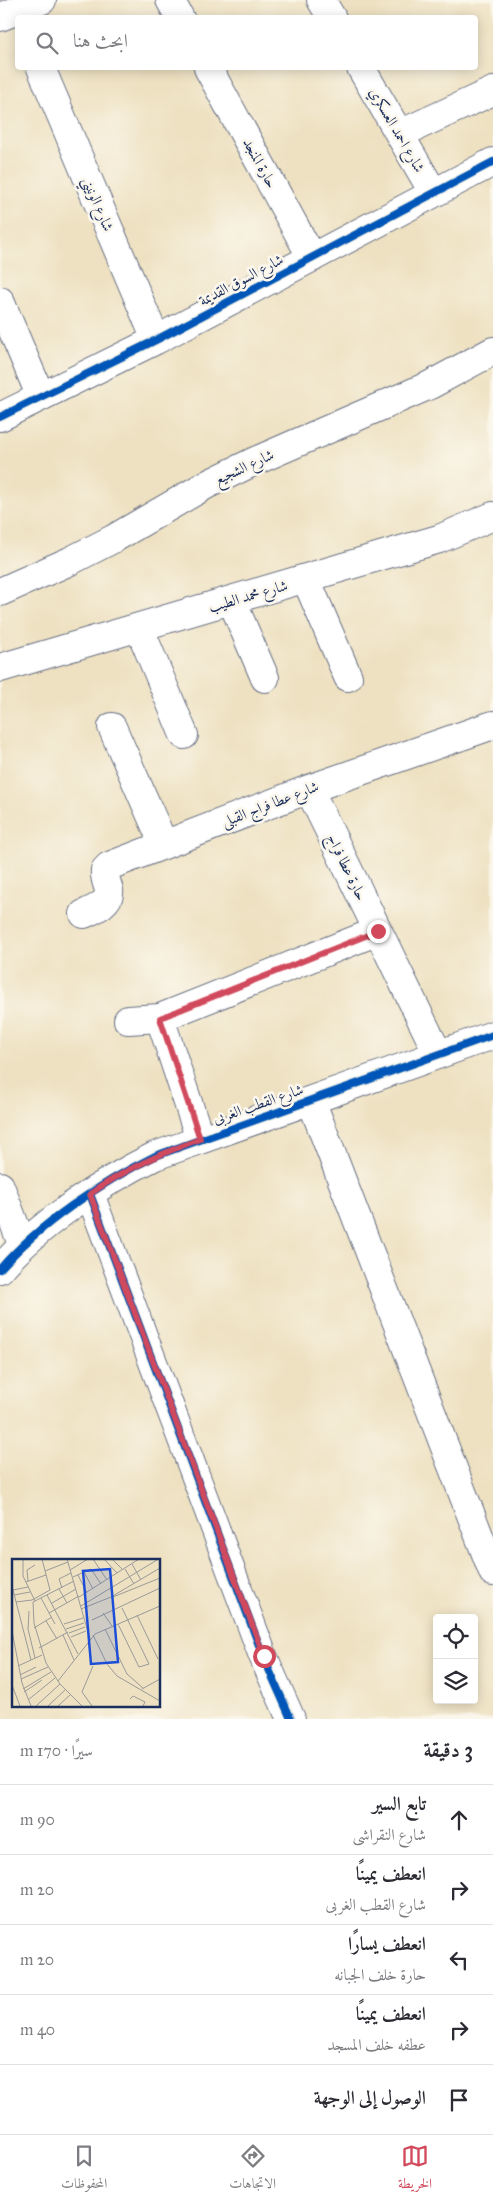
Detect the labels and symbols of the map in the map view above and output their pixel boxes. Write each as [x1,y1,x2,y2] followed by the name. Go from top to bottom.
[362,84,429,178] street label: شارع احمد العسكري
[239,135,281,191] street label: حارة المنجد
[74,174,118,236] street label: شارع الونيني
[196,250,288,313] street label: شارع السوق القديمة
[211,445,279,493] street label: شارع الشجيع
[206,576,291,620] street label: شارع محمد الطيب
[219,777,323,835] street label: شارع عطا فراج القبلى
[320,831,371,905] street label: حارة عطا فراج
[367,920,390,943] route end
[210,1080,307,1132] street label: شارع القطب الغربى
[12,1559,160,1706] inset map
[253,1645,276,1668] route start

